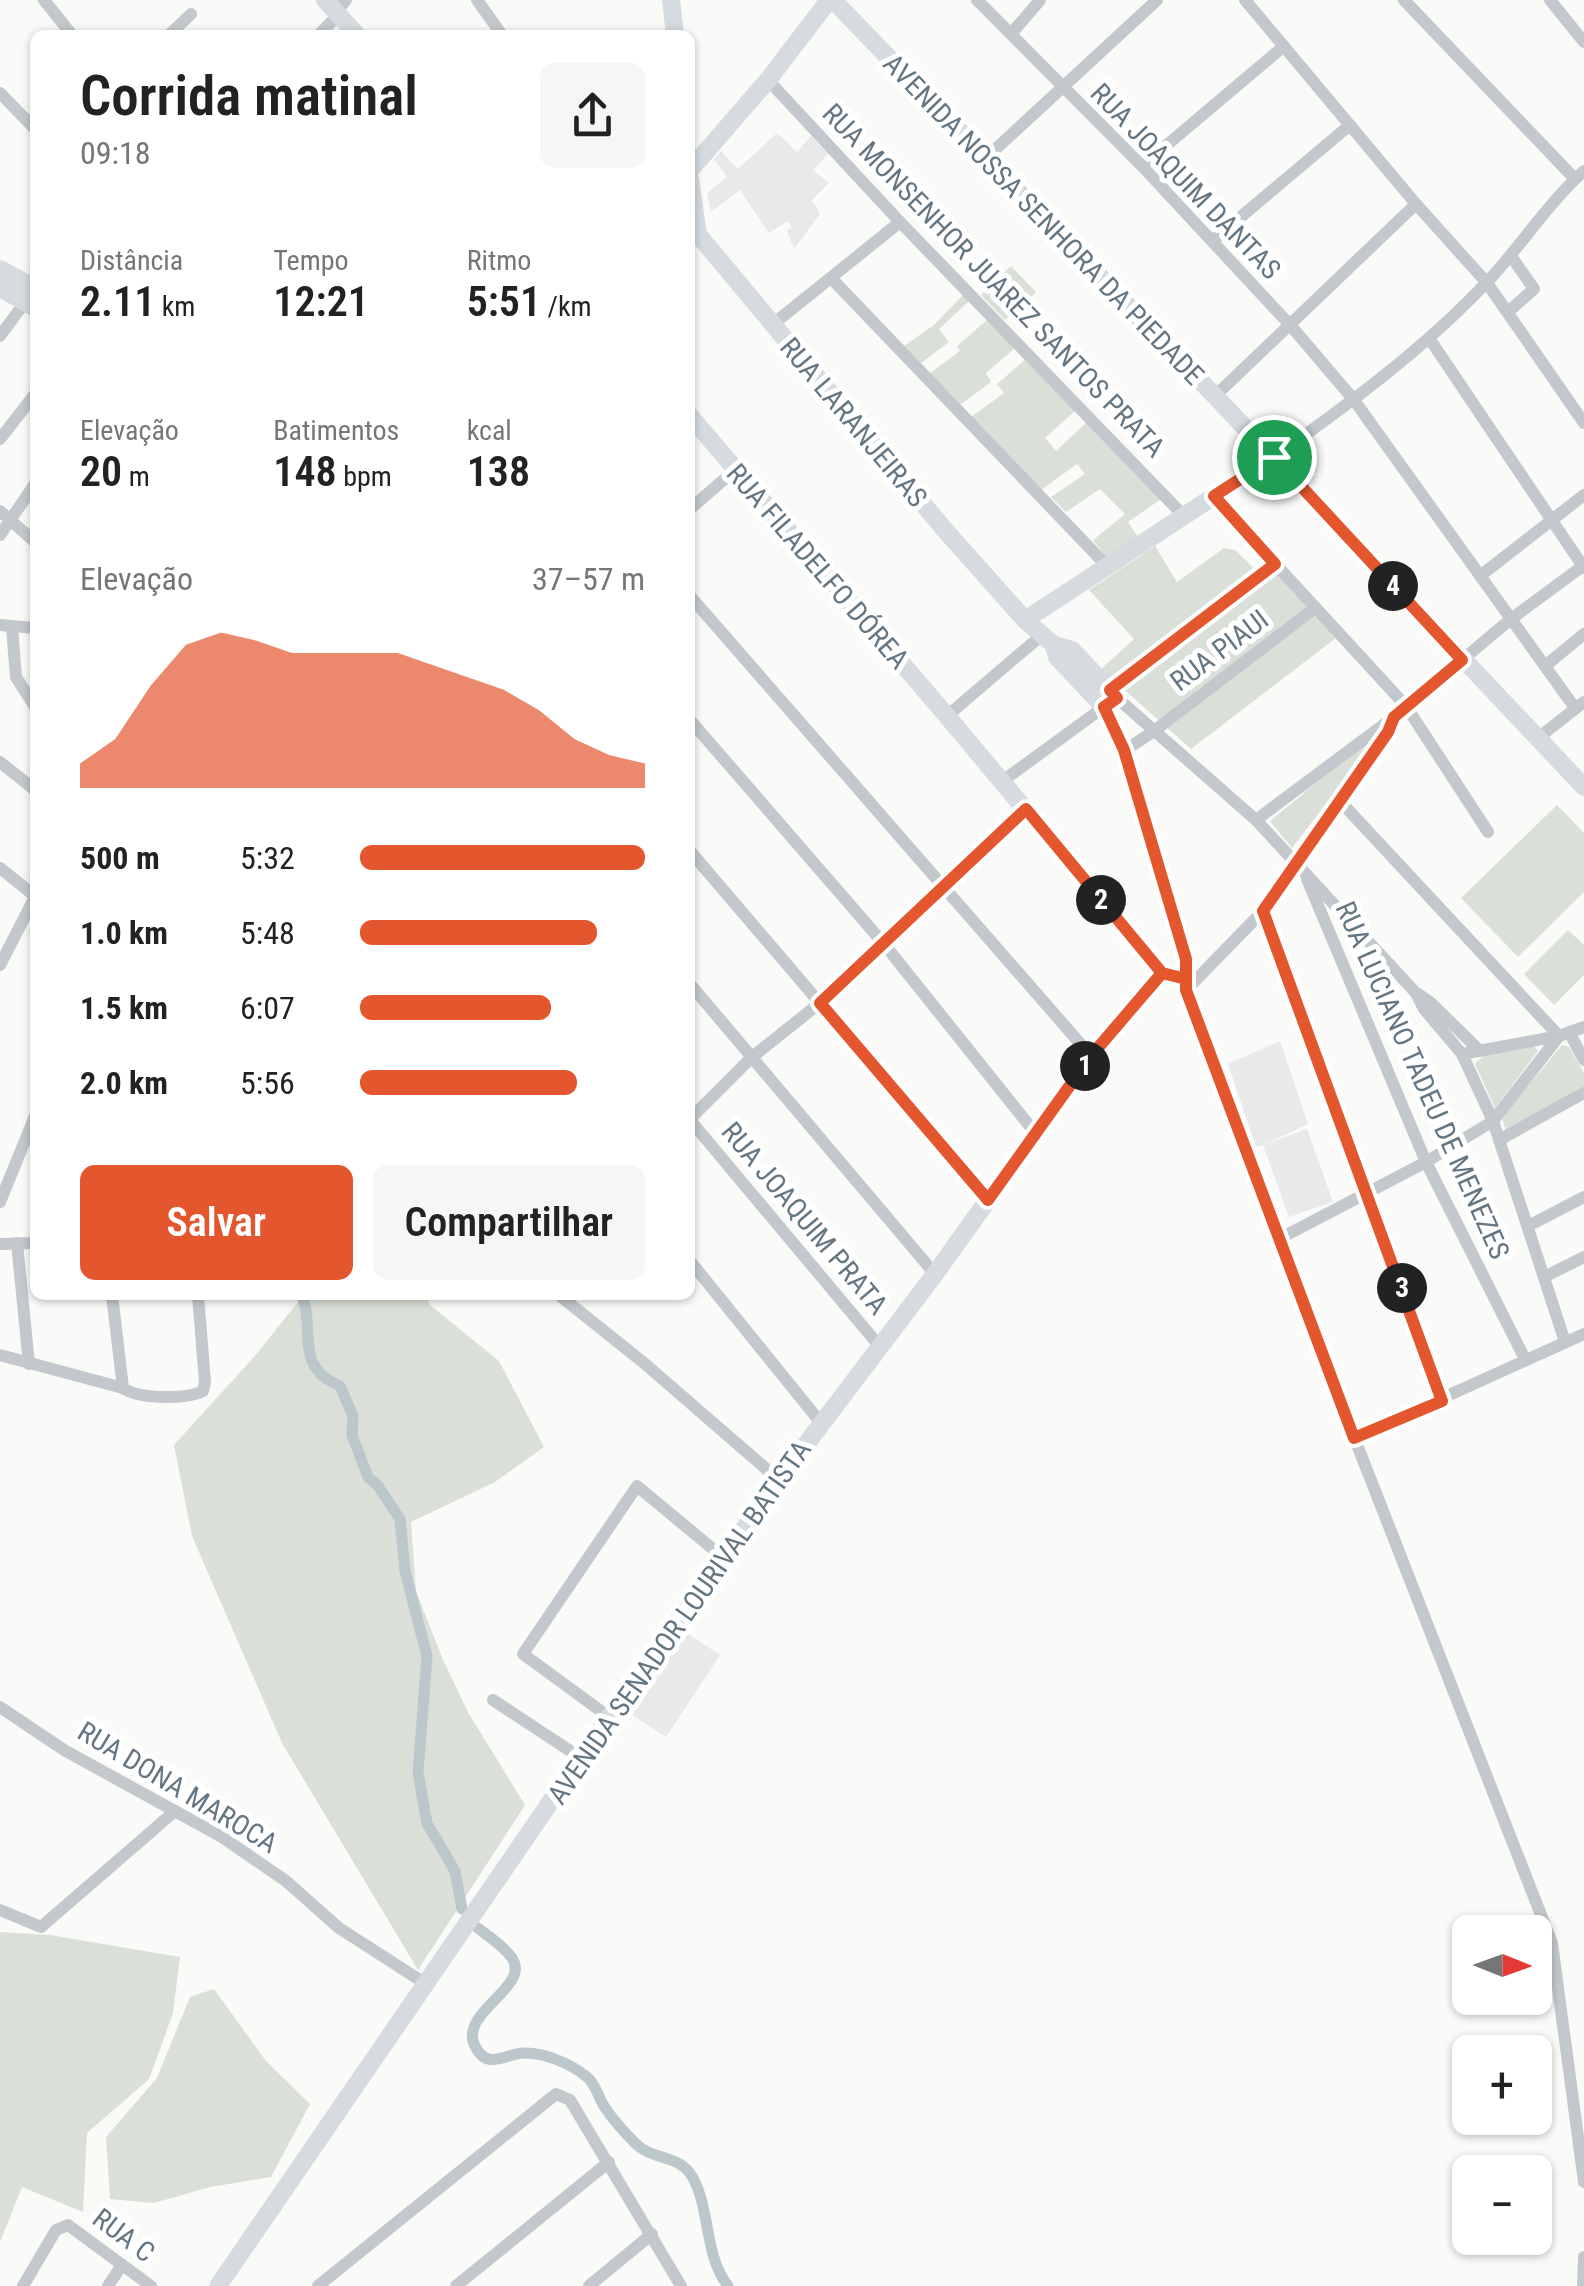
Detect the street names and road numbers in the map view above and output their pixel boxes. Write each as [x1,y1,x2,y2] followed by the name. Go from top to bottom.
[877,47,1211,392] street label: AVENIDA NOSSA SENHORA DA PIEDADE
[1084,77,1287,286] street label: RUA JOAQUIM DANTAS
[816,97,1172,464] street label: RUA MONSENHOR JUAREZ SANTOS PRATA
[773,331,934,514] street label: RUA LARANJEIRAS
[720,457,916,676] street label: RUA FILADELFO DÓREA
[1164,603,1275,698] street label: RUA PIAUI
[1329,896,1517,1264] street label: RUA LUCIANO TADEU DE MENEZES
[715,1116,895,1321] street label: RUA JOAQUIM PRATA
[541,1434,818,1810] street label: AVENIDA SENADOR LOURIVAL BATISTA
[72,1715,284,1860] street label: RUA DONA MAROCA
[86,2202,161,2269] street label: RUA C

